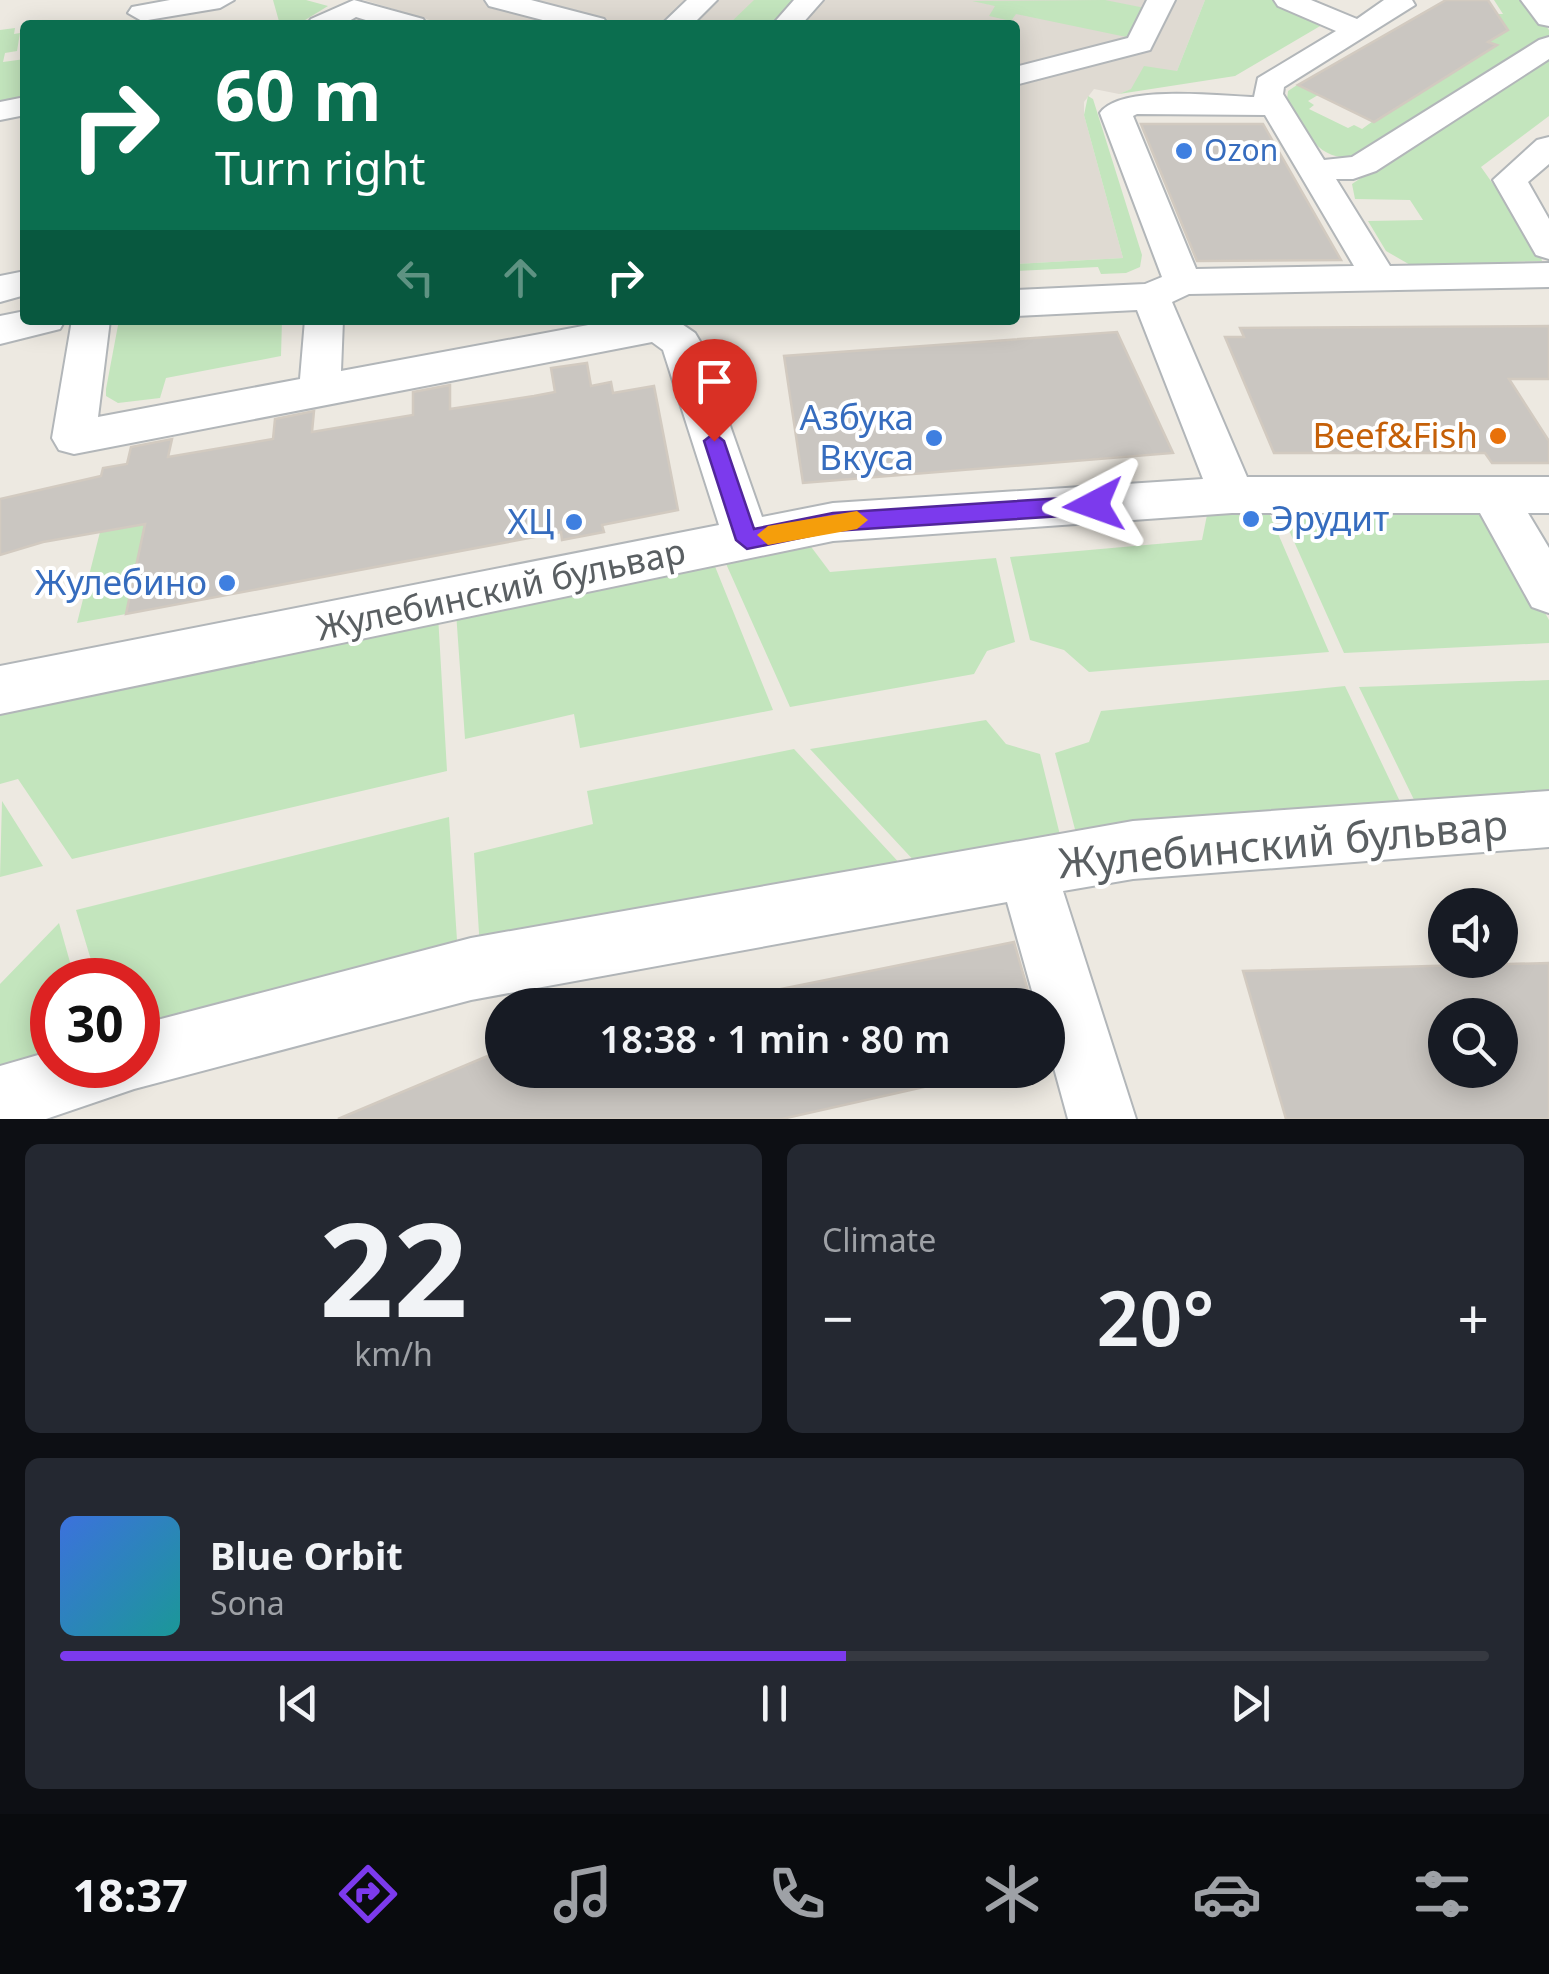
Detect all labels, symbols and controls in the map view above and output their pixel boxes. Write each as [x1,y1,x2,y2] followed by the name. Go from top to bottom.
[215,46,382,142] text: 60 m
[50,60,180,190] icon: right
[1204,129,1278,170] place label: Ozon
[215,137,426,198] text: Turn right
[1173,140,1195,162] marker: Ozon
[388,250,443,305] icon: left
[493,250,548,305] icon: ahead
[598,250,653,305] icon: right
[672,339,757,442] pin
[687,354,742,409] icon: arrive
[800,393,914,480] place label: Азбука Вкуса
[1313,411,1478,458] place label: Beef&Fish
[1487,425,1509,447] marker: Beef&Fish
[923,427,945,449] marker: Азбука Вкуса
[1042,453,1146,557] position arrow
[1271,494,1389,541] place label: Эрудит
[508,497,554,544] place label: ХЦ
[1240,508,1262,530] marker: Эрудит
[563,511,585,533] marker: ХЦ
[312,526,689,651] street label: Жулебинский бульвар
[35,558,207,605] place label: Жулебино
[216,572,238,594] marker: Жулебино
[1056,794,1510,891] street label: Жулебинский бульвар
[1428,888,1518,1088] map controls
[1428,888,1518,978] button: sound
[30,958,160,1088] speed limit sign: 30
[1428,998,1518,1088] button: search
[600,1012,950,1064] text: 18:38 · 1 min · 80 m
[319,1178,468,1355] text: 22
[822,1218,936,1261] text: Climate
[1097,1266,1214,1368] text: 20°
[822,1280,853,1355] text: −
[1458,1280,1489,1355] text: +
[354,1332,433,1375] text: km/h
[210,1529,403,1581] text: Blue Orbit
[210,1581,285,1624] text: Sona
[271,1676,326,1731] icon: previous
[747,1676,802,1731] icon: pause
[1223,1676,1278,1731] icon: next
[333,1859,403,1929] icon: directions
[548,1859,618,1929] icon: music
[762,1859,832,1929] icon: phone
[977,1859,1047,1929] icon: climate
[1192,1859,1262,1929] icon: car
[1407,1859,1477,1929] icon: filters
[72,1864,188,1925] text: 18:37

